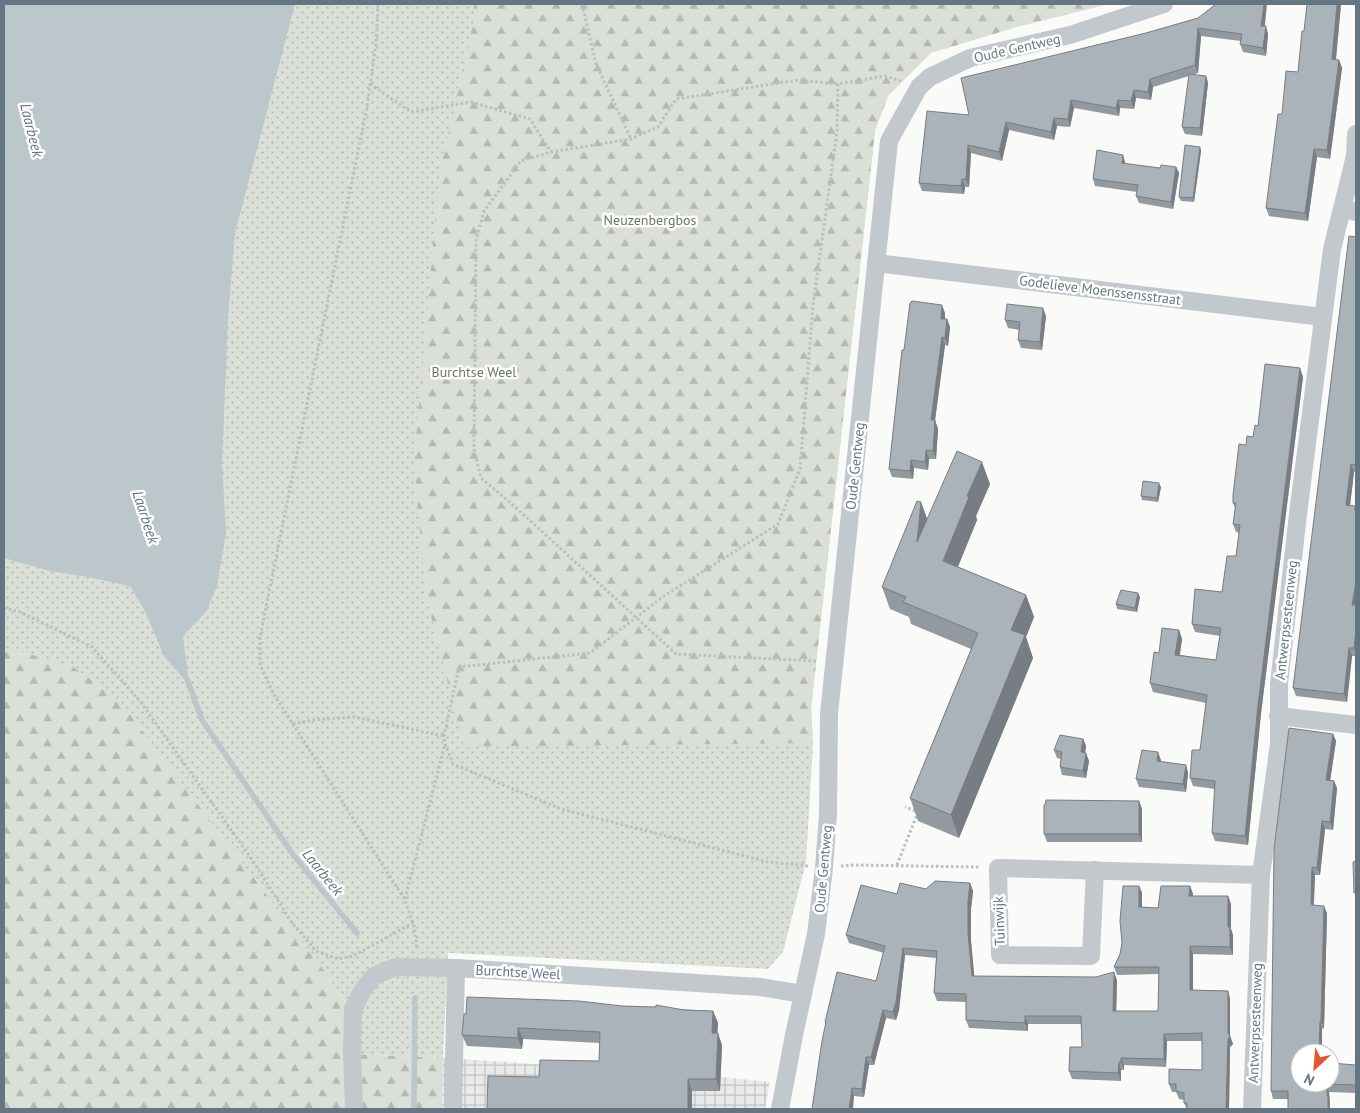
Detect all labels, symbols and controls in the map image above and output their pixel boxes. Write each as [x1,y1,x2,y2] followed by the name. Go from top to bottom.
[972,29,1062,67] street label: Oude Gentweg
[16,101,48,160] water label: Laarbeek
[604,211,696,229] park label: Neuzenbergbos
[1018,271,1182,309] street label: Godelieve Moenssensstraat
[432,363,516,381] park label: Burchtse Weel
[841,421,869,511] street label: Oude Gentweg
[128,488,164,547] water label: Laarbeek
[1271,559,1301,681] street label: Antwerpsesteenweg
[810,824,836,914] street label: Oude Gentweg
[298,845,348,900] water label: Laarbeek
[989,896,1009,946] street label: Tuinwijk
[475,961,561,983] street label: Burchtse Weel
[1244,963,1266,1083] street label: Antwerpsesteenweg
[1290,1043,1340,1093] north arrow
[1301,1070,1317,1090] text: N

